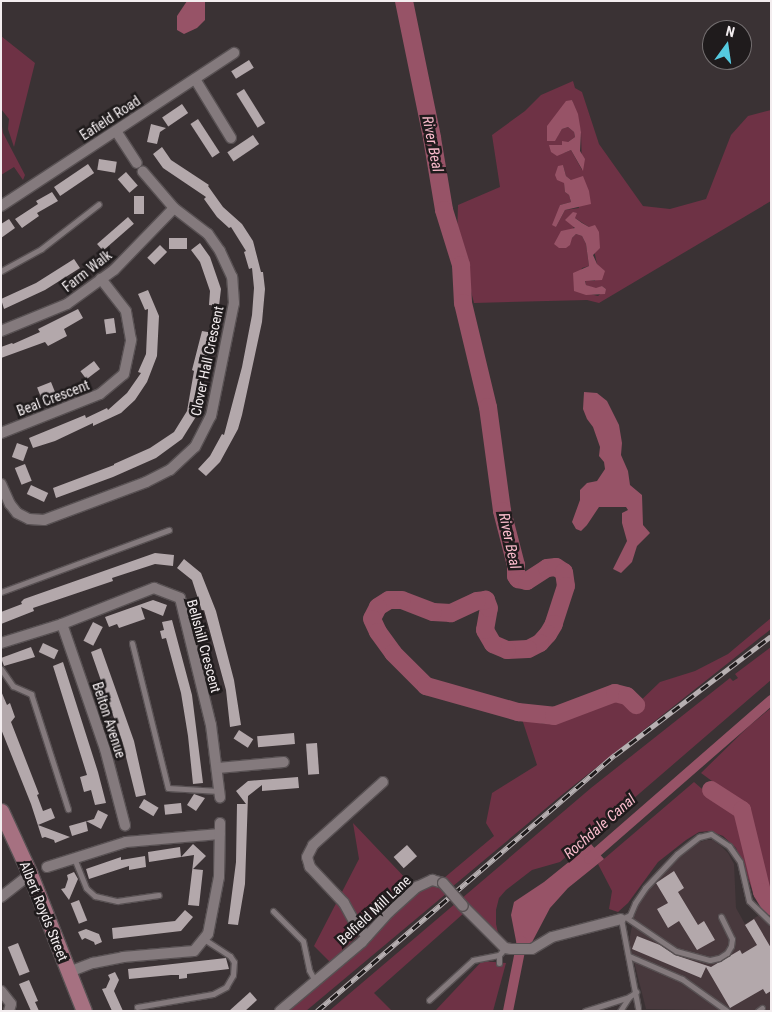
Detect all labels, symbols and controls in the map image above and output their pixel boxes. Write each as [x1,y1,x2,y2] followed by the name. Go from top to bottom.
[702,20,752,70] north arrow
[724,23,736,40] text: N
[77,92,143,144] street label: Eafield Road
[418,114,446,174] water label: River Beal
[59,247,115,295] street label: Farm Walk
[187,304,227,418] street label: Clover Hall Crescent
[14,376,92,420] street label: Beal Crescent
[494,511,524,571] water label: River Beal
[184,598,224,694] street label: Bellshill Crescent
[89,680,129,760] street label: Belton Avenue
[560,791,640,863] water label: Rochdale Canal
[16,859,72,963] street label: Albert Royds Street
[334,872,414,948] street label: Belfield Mill Lane

